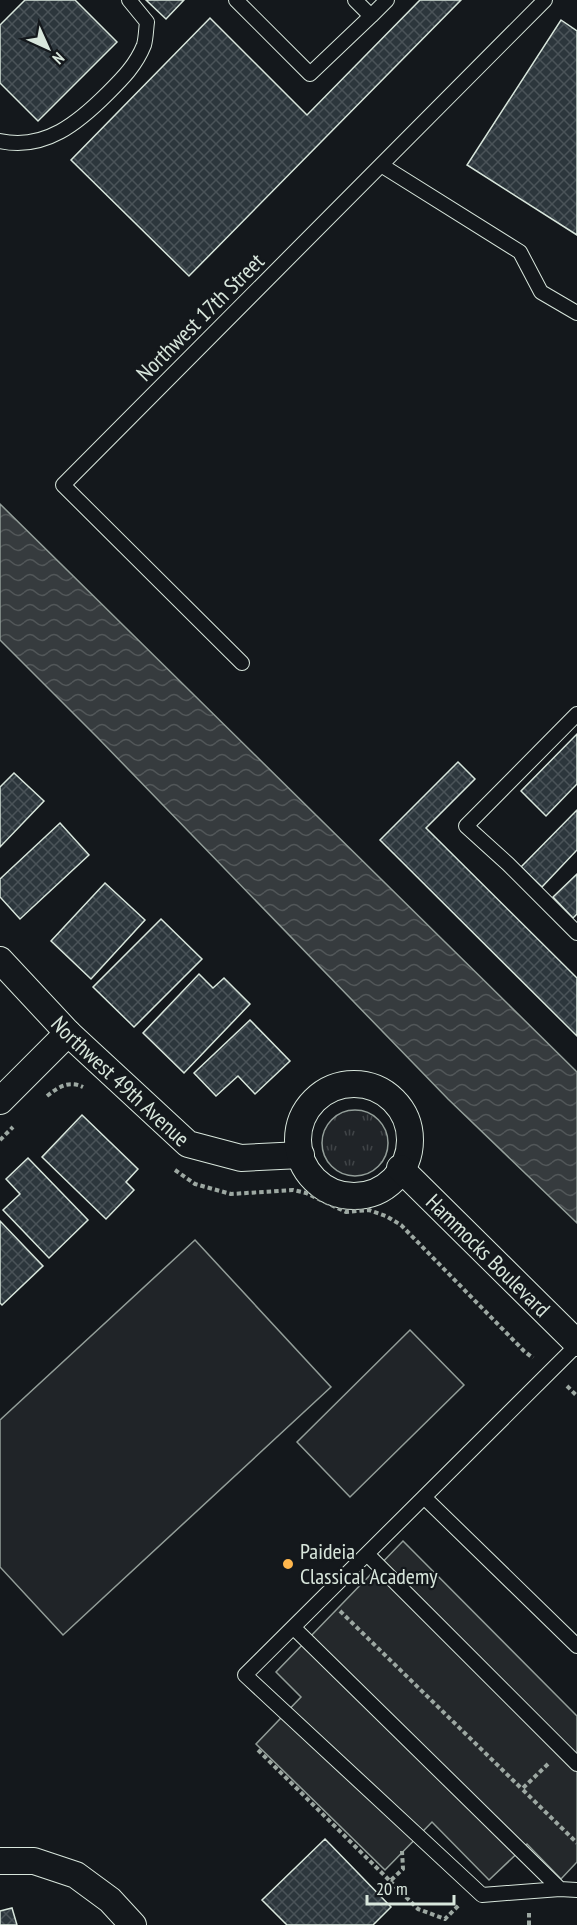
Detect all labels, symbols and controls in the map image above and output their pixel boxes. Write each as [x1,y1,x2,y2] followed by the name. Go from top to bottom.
[18,18,78,78] north arrow
[48,48,69,69] text: N
[130,247,270,387] street label: Northwest 17th Street
[45,1010,196,1152] street label: Northwest 49th Avenue
[420,1188,556,1323] street label: Hammocks Boulevard
[300,1537,438,1590] place label: Paideia Classical Academy
[281,1557,295,1571] marker: Paideia Classical Academy
[367,1868,454,1906] scale bar
[376,1877,408,1900] text: 20 m

